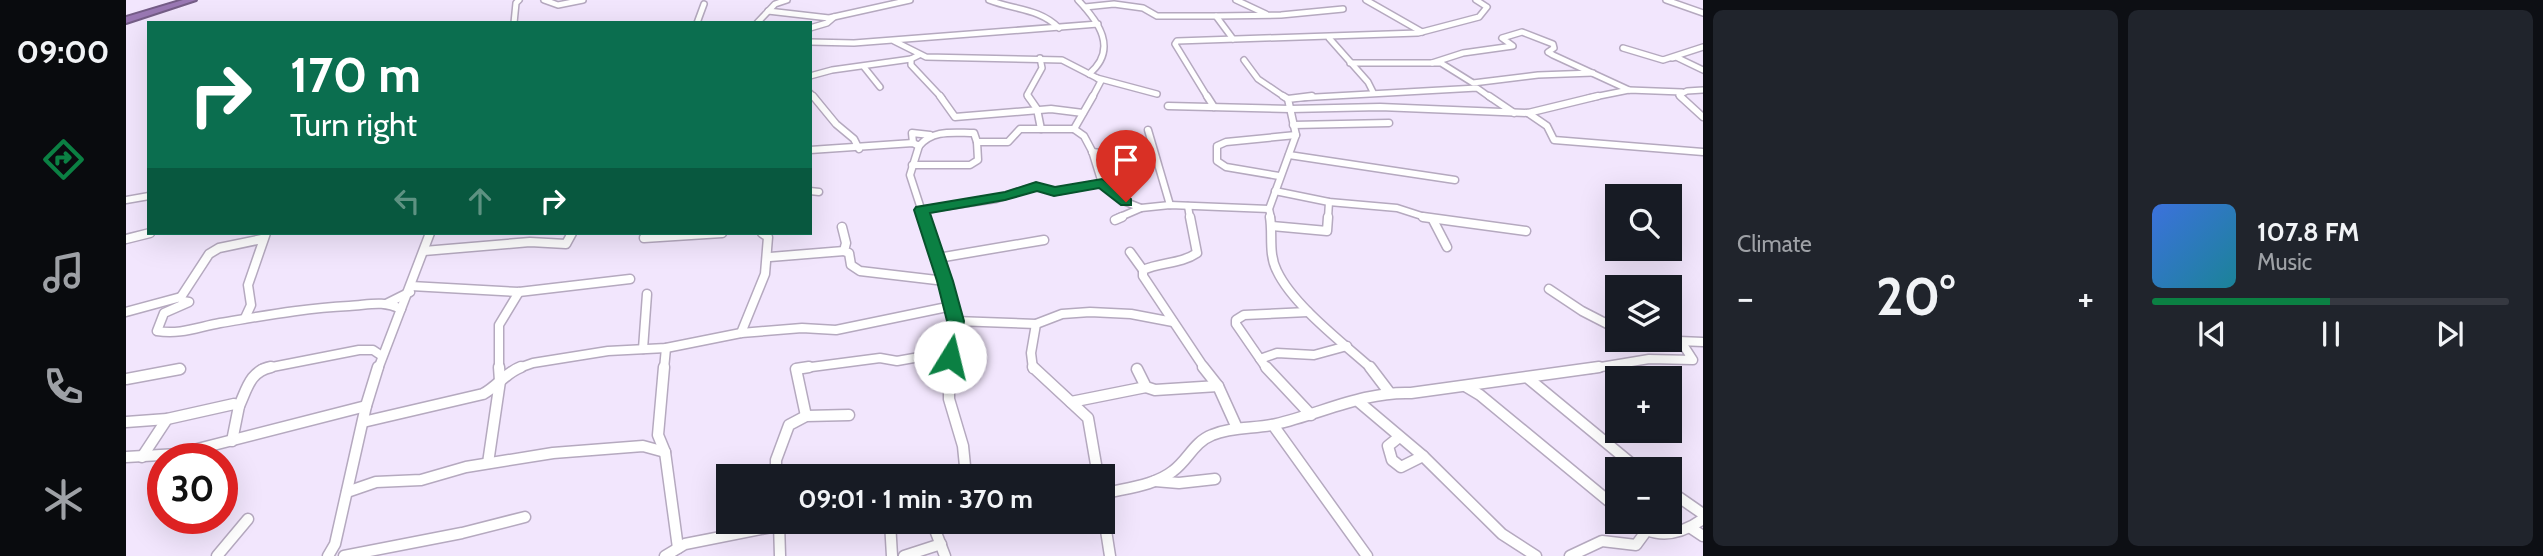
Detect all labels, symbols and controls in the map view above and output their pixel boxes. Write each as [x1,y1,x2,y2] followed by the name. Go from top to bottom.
[17,32,109,71] text: 09:00
[290,45,421,104] text: 170 m
[175,49,266,140] icon: right
[290,105,417,144] text: Turn right
[1096,130,1156,202] pin
[39,135,88,184] icon: directions
[1107,141,1145,179] icon: arrive
[388,182,426,220] icon: left
[461,182,499,220] icon: ahead
[534,182,572,220] icon: right
[1605,184,1682,534] map controls
[1605,184,1682,261] button: search
[2257,216,2360,248] text: 107.8 FM
[1737,230,1812,258] text: Climate
[39,248,88,297] icon: music
[2257,248,2312,276] text: Music
[1876,265,1955,328] text: 20°
[1737,274,1754,321] text: −
[2077,274,2094,321] text: +
[1605,275,1682,352] button: layers
[2193,315,2231,353] icon: previous
[2312,315,2350,353] icon: pause
[2431,315,2469,353] icon: next
[913,320,987,394] position arrow
[39,362,88,411] icon: phone
[1605,366,1682,443] button: +
[147,443,238,534] speed limit sign: 30
[1605,457,1682,534] button: −
[39,475,88,524] icon: climate
[798,483,1033,515] text: 09:01 · 1 min · 370 m

